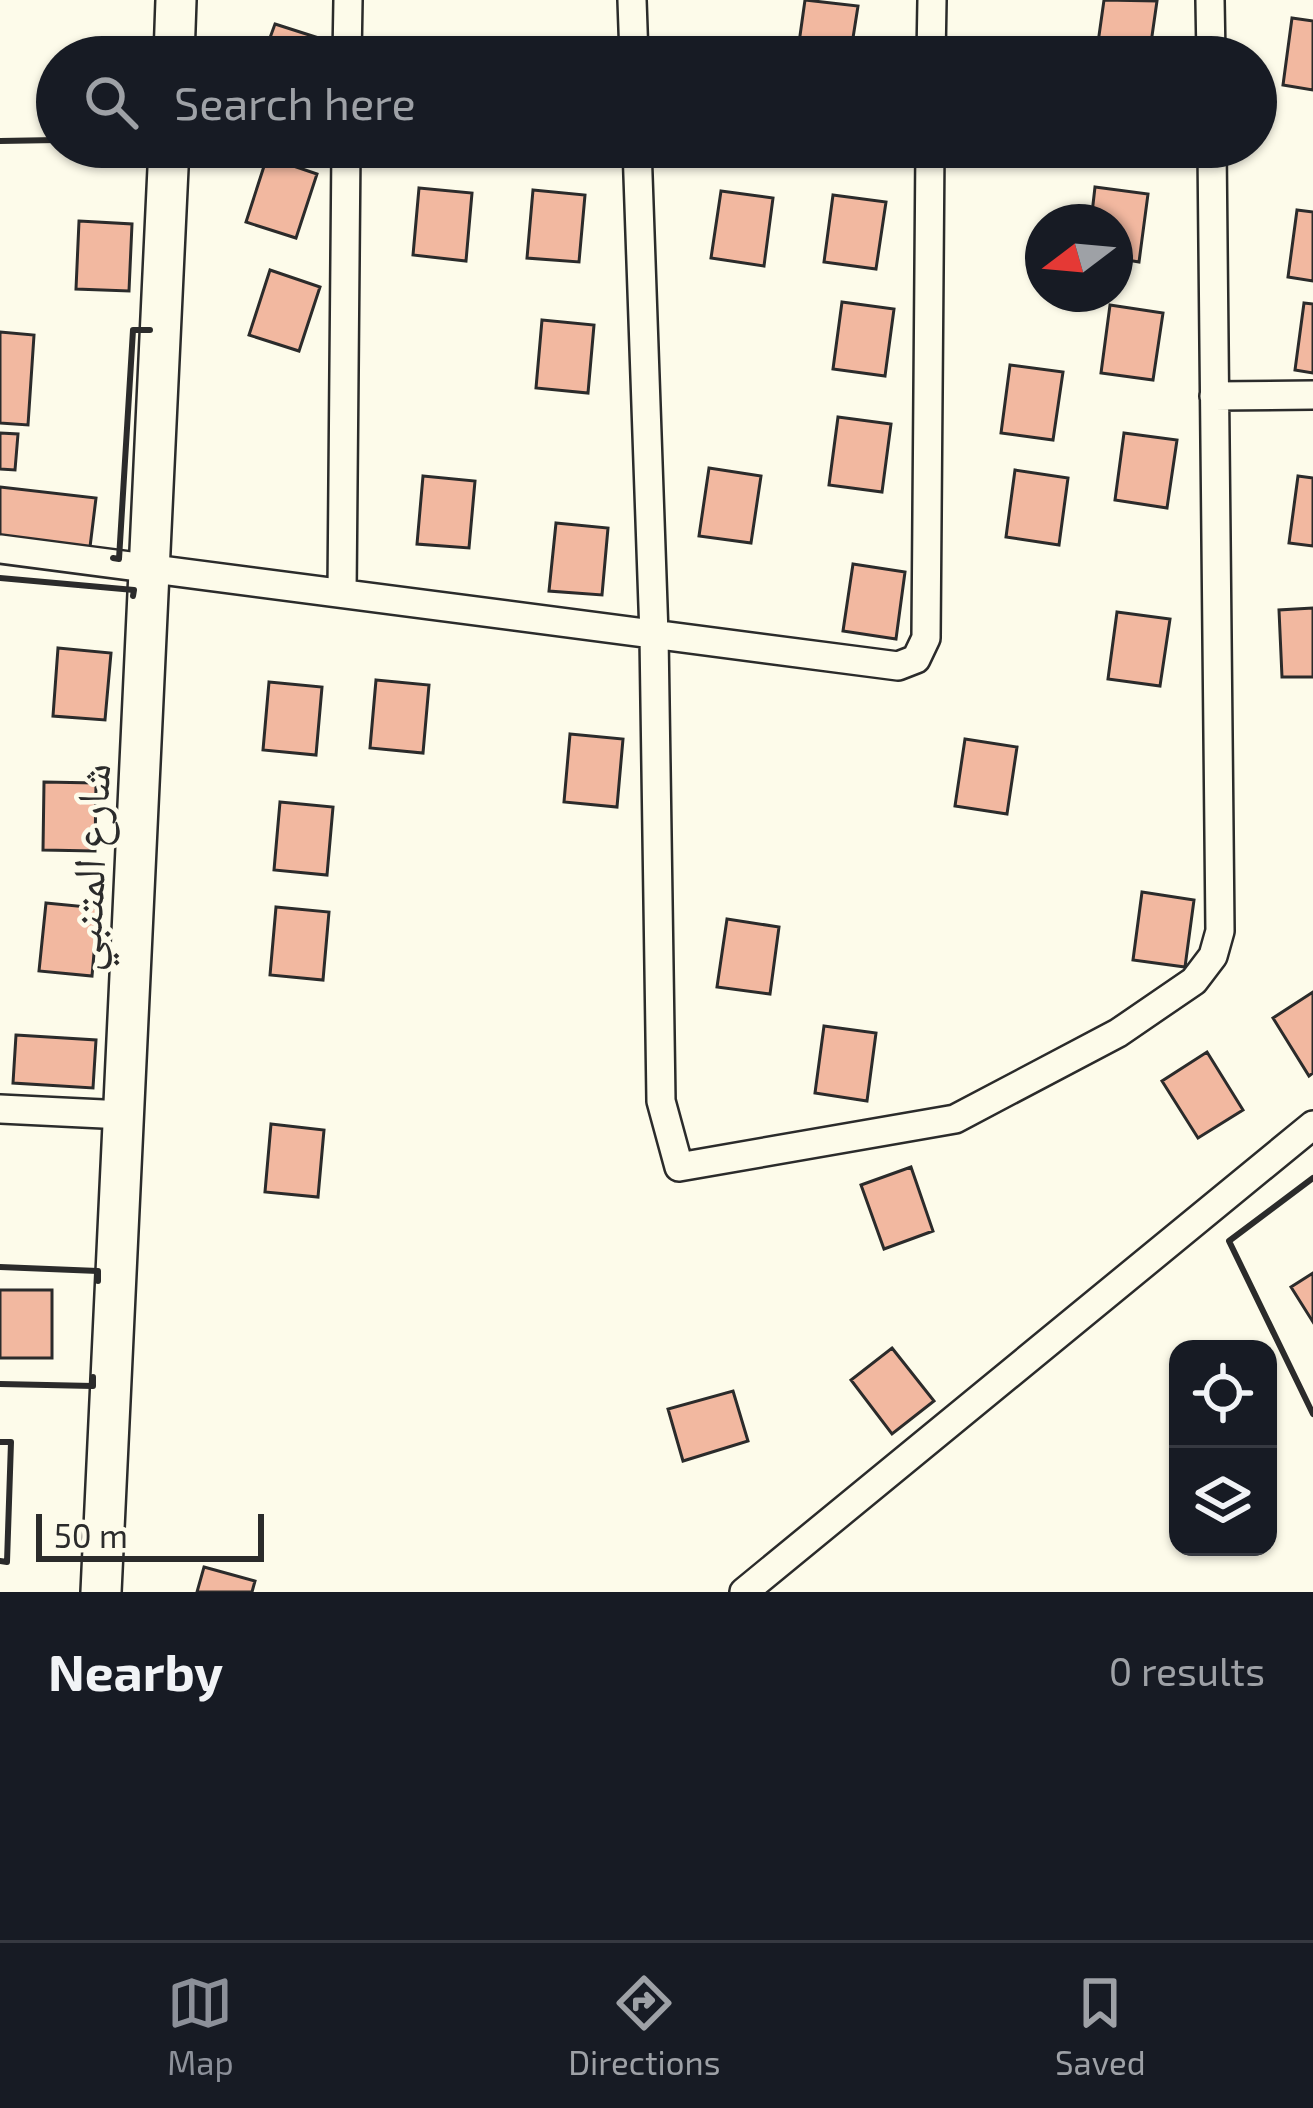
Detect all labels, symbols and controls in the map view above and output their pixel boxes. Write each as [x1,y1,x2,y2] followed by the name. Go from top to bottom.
[36,36,1277,168] search box
[78,69,144,135] icon: search
[174,75,416,129] text: Search here
[1025,204,1133,312] north arrow
[55,762,131,973] street label: شارع المتنبي
[1169,1340,1277,1556] map controls
[1169,1340,1277,1448] button: locate
[1169,1448,1277,1556] button: layers
[36,1508,264,1561] scale bar
[54,1515,128,1555] text: 50 m
[48,1640,223,1701] text: Nearby
[1109,1647,1265,1694] text: 0 results
[167,1970,234,2082] tab: Map
[568,1970,720,2082] tab: Directions
[1055,1970,1146,2082] tab: Saved

